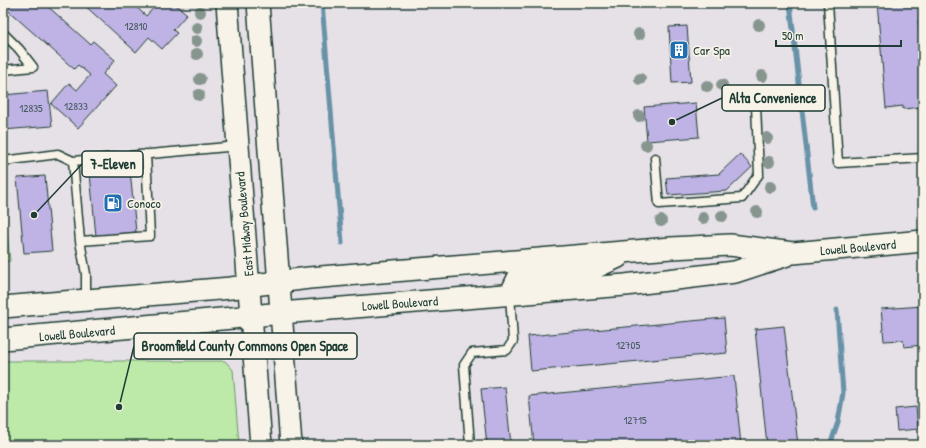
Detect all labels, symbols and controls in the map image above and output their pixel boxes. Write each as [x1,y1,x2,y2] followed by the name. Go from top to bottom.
[125,19,147,33] house number: 12810
[776,22,901,48] scale bar
[782,27,803,44] text: 50 m
[668,39,690,61] building icon: Car Spa
[693,41,730,59] place label: Car Spa
[722,85,825,111] callout: Alta Convenience
[729,88,817,107] text: Alta Convenience
[64,99,88,113] house number: 12833
[19,101,43,115] house number: 12835
[82,151,143,177] callout: 7-Eleven
[89,154,136,173] text: 7-Eleven
[230,171,258,277] street label: East Midway Boulevard
[102,192,124,214] fuel station icon: Conoco
[127,194,161,212] place label: Conoco
[819,235,897,259] street label: Lowell Boulevard
[362,291,438,315] street label: Lowell Boulevard
[38,321,116,345] street label: Lowell Boulevard
[134,333,357,359] callout: Broomfield County Commons Open Space
[142,336,349,357] text: Broomfield County Commons Open Space
[616,338,640,352] house number: 12705
[623,413,647,427] house number: 12715

